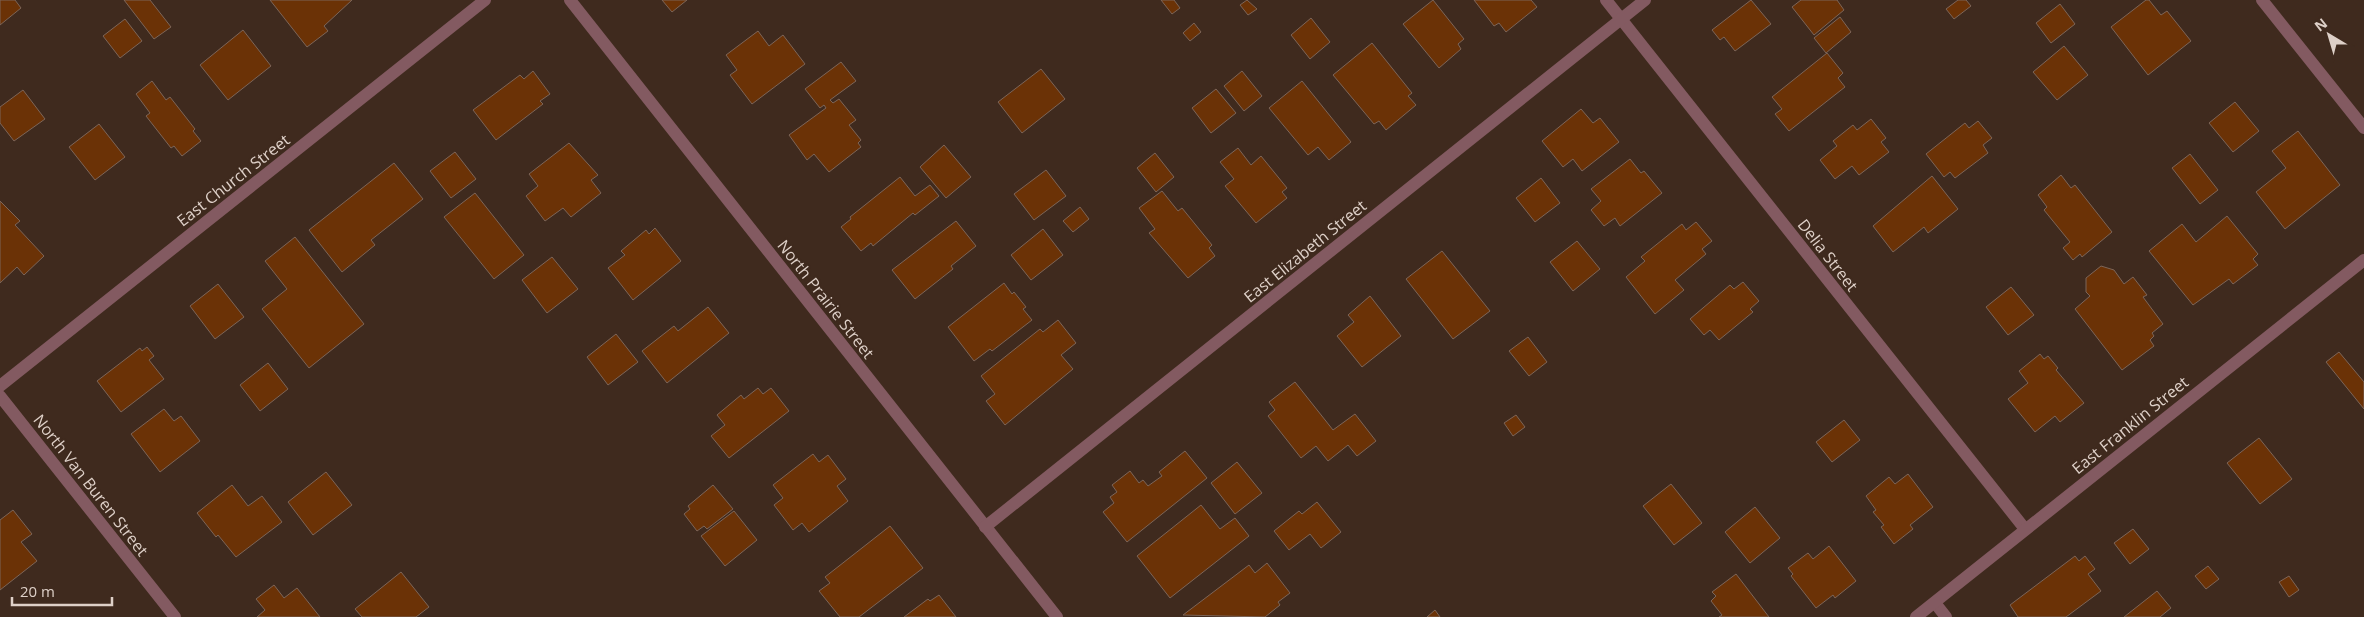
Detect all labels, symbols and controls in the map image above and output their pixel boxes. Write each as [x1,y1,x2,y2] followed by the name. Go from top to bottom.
[2304,10,2354,60] north arrow
[2310,13,2331,35] text: N
[172,129,294,231] street label: East Church Street
[1239,195,1371,307] street label: East Elizabeth Street
[1793,214,1863,296] street label: Delia Street
[773,235,880,363] street label: North Prairie Street
[2067,371,2193,479] street label: East Franklin Street
[29,409,154,561] street label: North Van Buren Street
[12,574,112,606] scale bar
[20,581,55,601] text: 20 m

